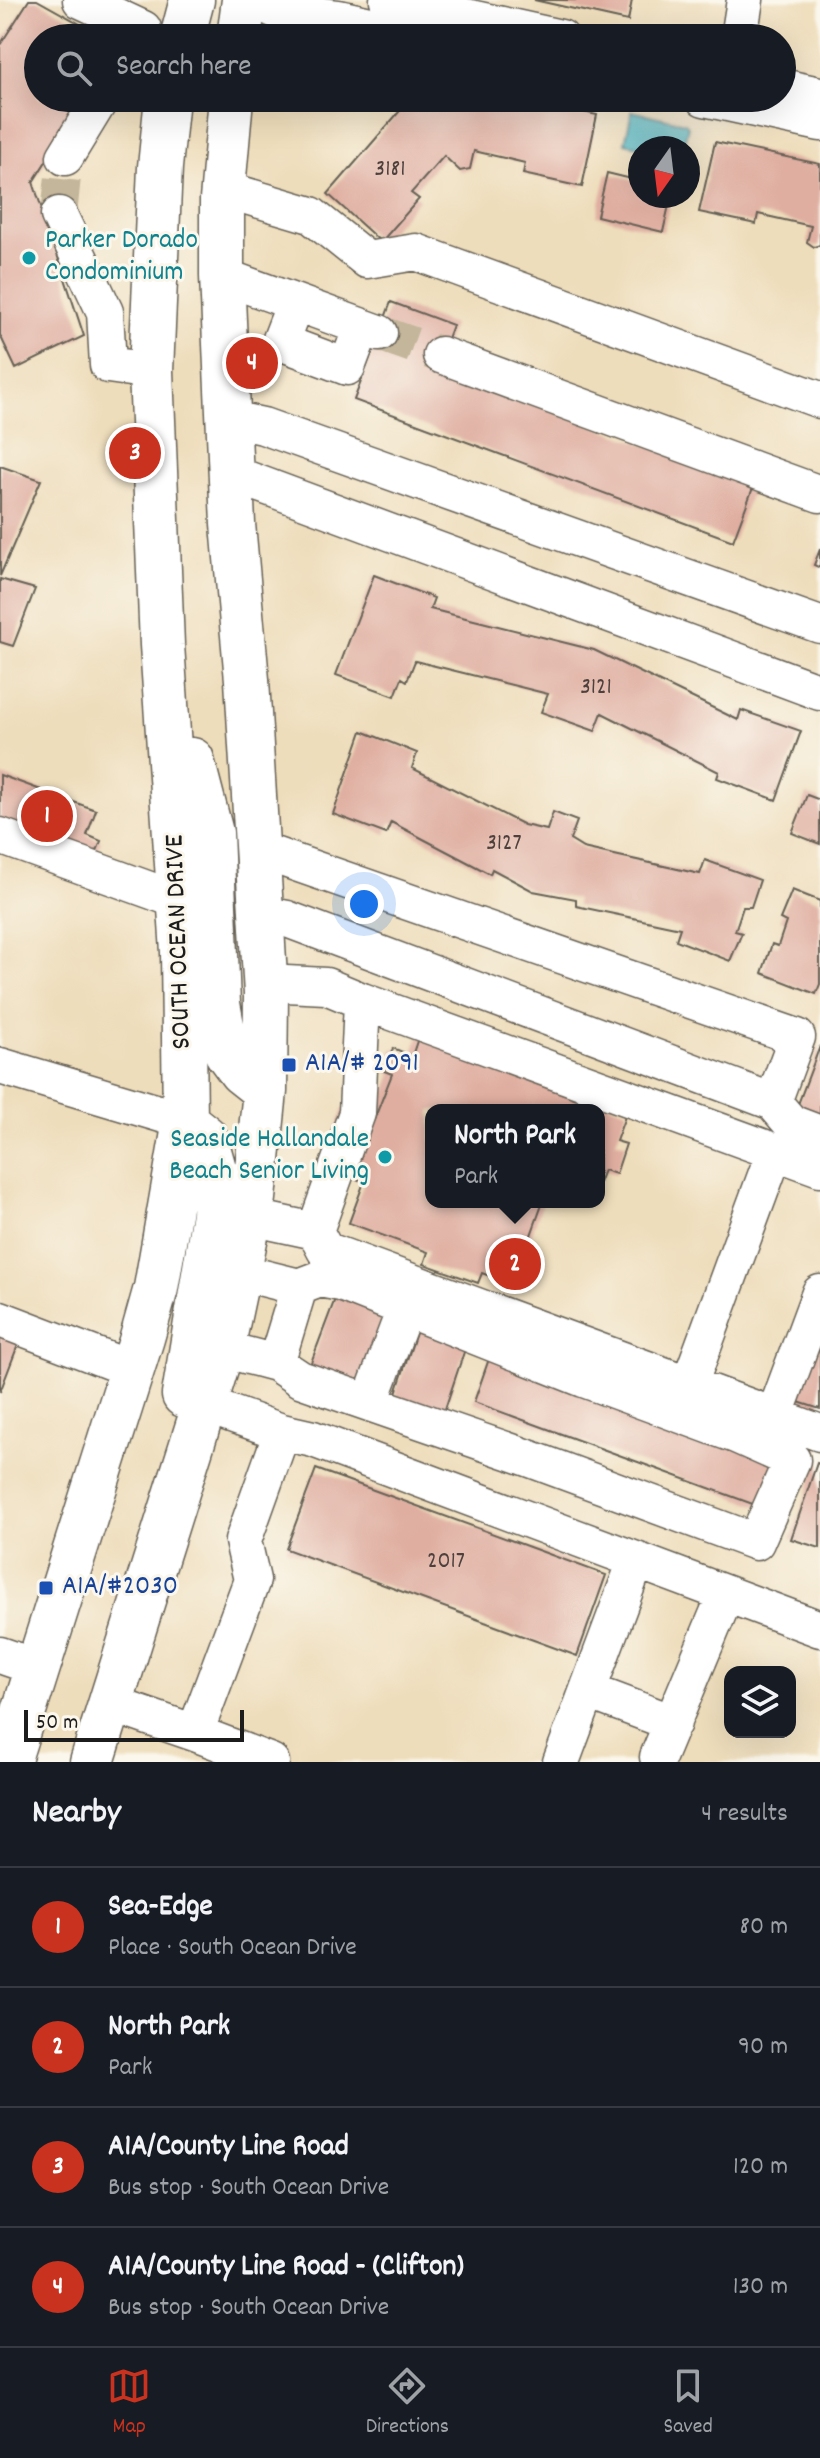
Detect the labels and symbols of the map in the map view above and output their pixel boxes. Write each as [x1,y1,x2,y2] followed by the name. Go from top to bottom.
[628,136,700,208] north arrow
[375,153,405,187] house number: 3181
[45,222,198,294] place label: Parker Dorado Condominium
[20,249,38,267] marker: Parker Dorado Condominium
[226,333,278,393] pin: 4
[109,423,161,483] pin: 3
[580,671,612,705] house number: 3121
[21,786,73,846] pin: 1
[486,827,522,861] house number: 3127
[156,834,204,1050] street label: SOUTH OCEAN DRIVE
[344,884,384,924] your location
[305,1045,419,1085] place label: A1A/# 2091
[280,1056,298,1074] marker: A1A/# 2091
[169,1121,369,1193] place label: Seaside Hallandale Beach Senior Living
[376,1148,394,1166] marker: Seaside Hallandale Beach Senior Living
[489,1234,541,1294] pin: 2
[427,1545,465,1579] house number: 2017
[62,1568,178,1608] place label: A1A/#2030
[37,1579,55,1597] marker: A1A/#2030
[24,1706,244,1742] scale bar

